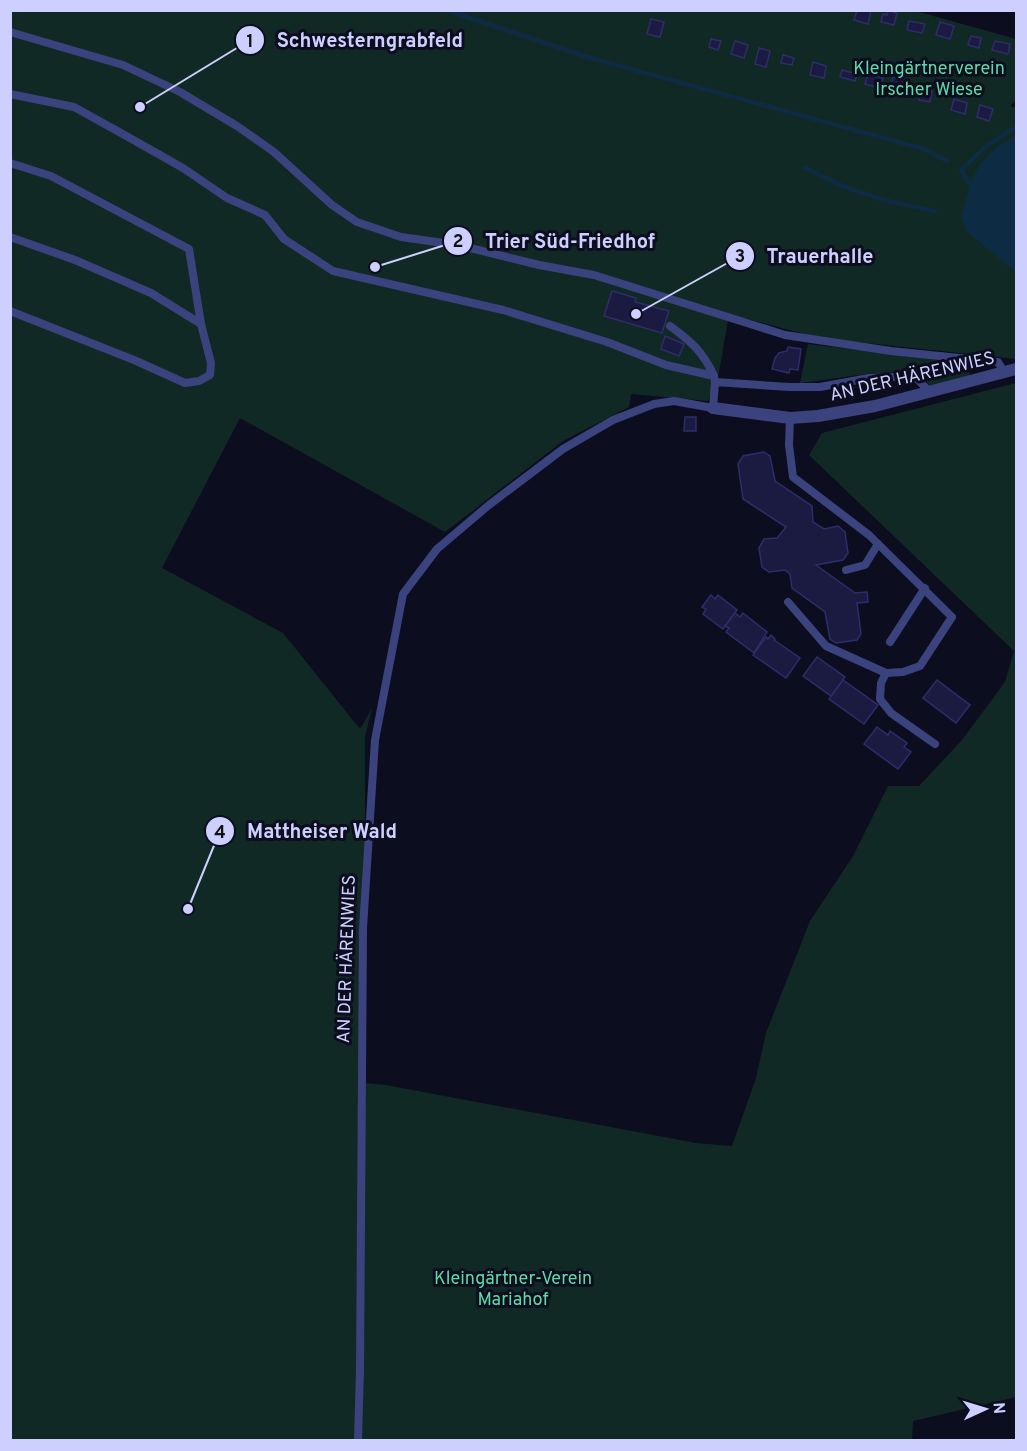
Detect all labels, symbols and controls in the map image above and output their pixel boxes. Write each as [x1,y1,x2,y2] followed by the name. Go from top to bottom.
[235,21,475,59] callout: Schwesterngrabfeld
[277,29,463,55] text: Schwesterngrabfeld
[246,31,254,54] text: 1
[853,58,1005,102] park label: Kleingärtnerverein Irscher Wiese
[443,222,667,260] callout: Trier Süd-Friedhof
[485,230,655,256] text: Trier Süd-Friedhof
[452,231,464,254] text: 2
[725,237,886,275] callout: Trauerhalle
[767,245,873,271] text: Trauerhalle
[735,246,745,269] text: 3
[827,345,997,408] street label: AN DER HÄRENWIES
[205,812,409,850] callout: Mattheiser Wald
[247,820,397,846] text: Mattheiser Wald
[214,822,226,845] text: 4
[331,874,362,1044] street label: AN DER HÄRENWIES
[434,1268,592,1312] park label: Kleingärtner-Verein Mariahof
[955,1379,1015,1439] north arrow
[988,1402,1008,1415] text: N

